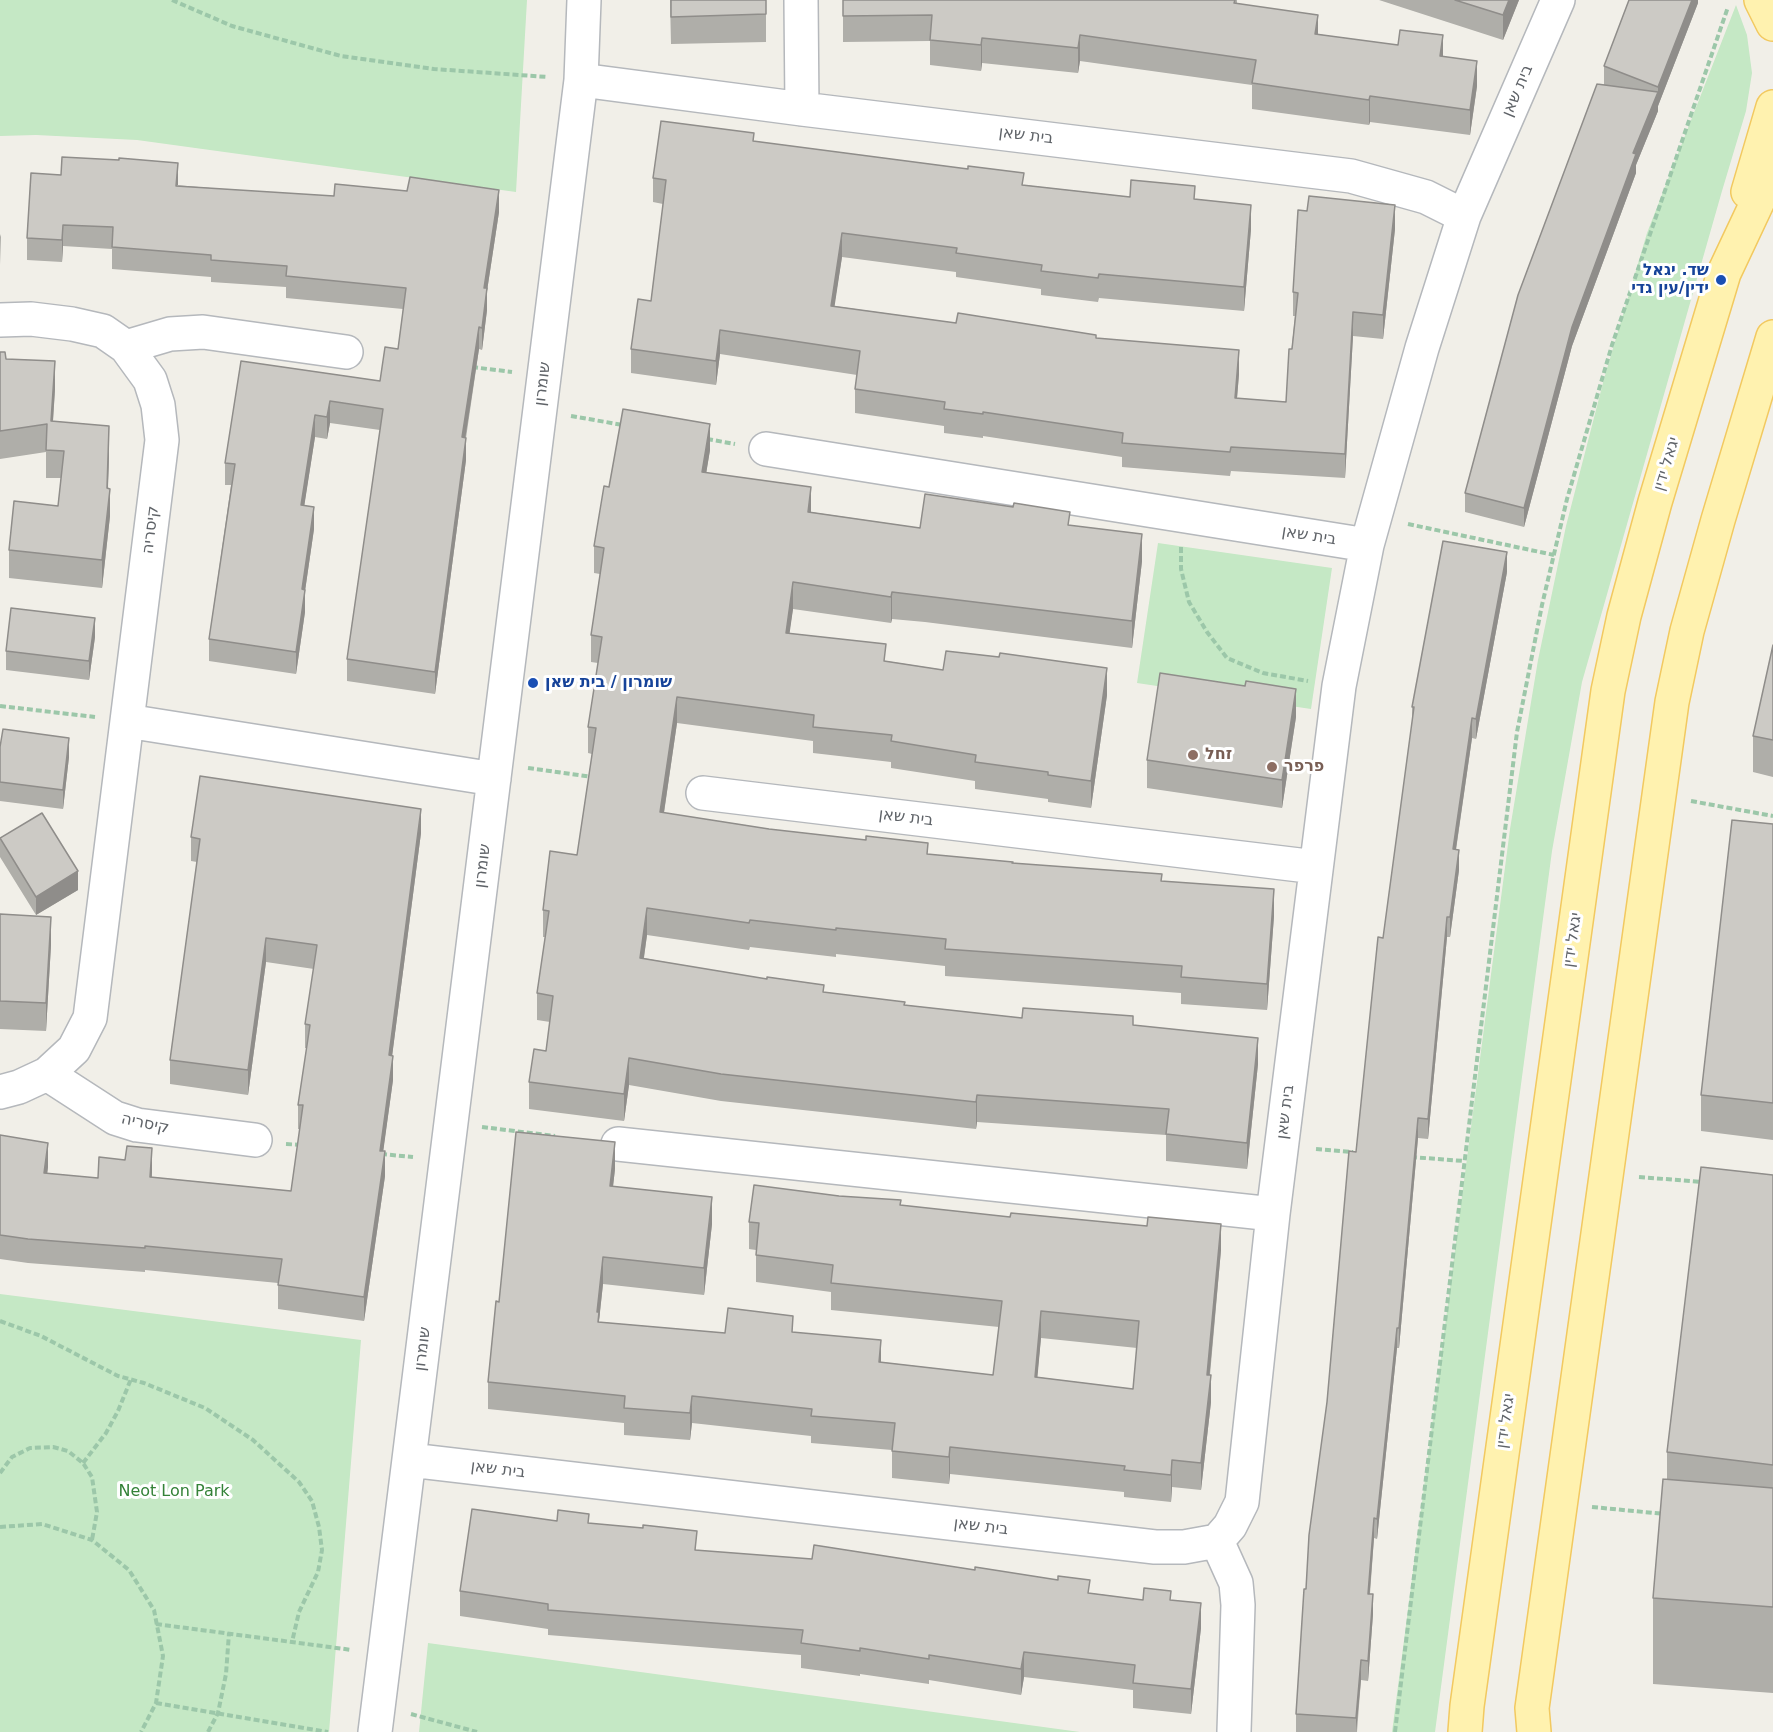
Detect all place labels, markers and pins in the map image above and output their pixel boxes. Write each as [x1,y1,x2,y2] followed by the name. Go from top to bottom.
[1631,261,1709,299] place label: שד. יגאל ידין/עין גדי
[1714,273,1728,287] marker: שד. יגאל ידין/עין גדי
[545,673,672,693] place label: שומרון / בית שאן
[526,676,540,690] marker: שומרון / בית שאן
[1205,745,1232,765] place label: זחל
[1186,748,1200,762] marker: זחל
[1284,757,1324,777] place label: פרפר
[1265,760,1279,774] marker: פרפר

